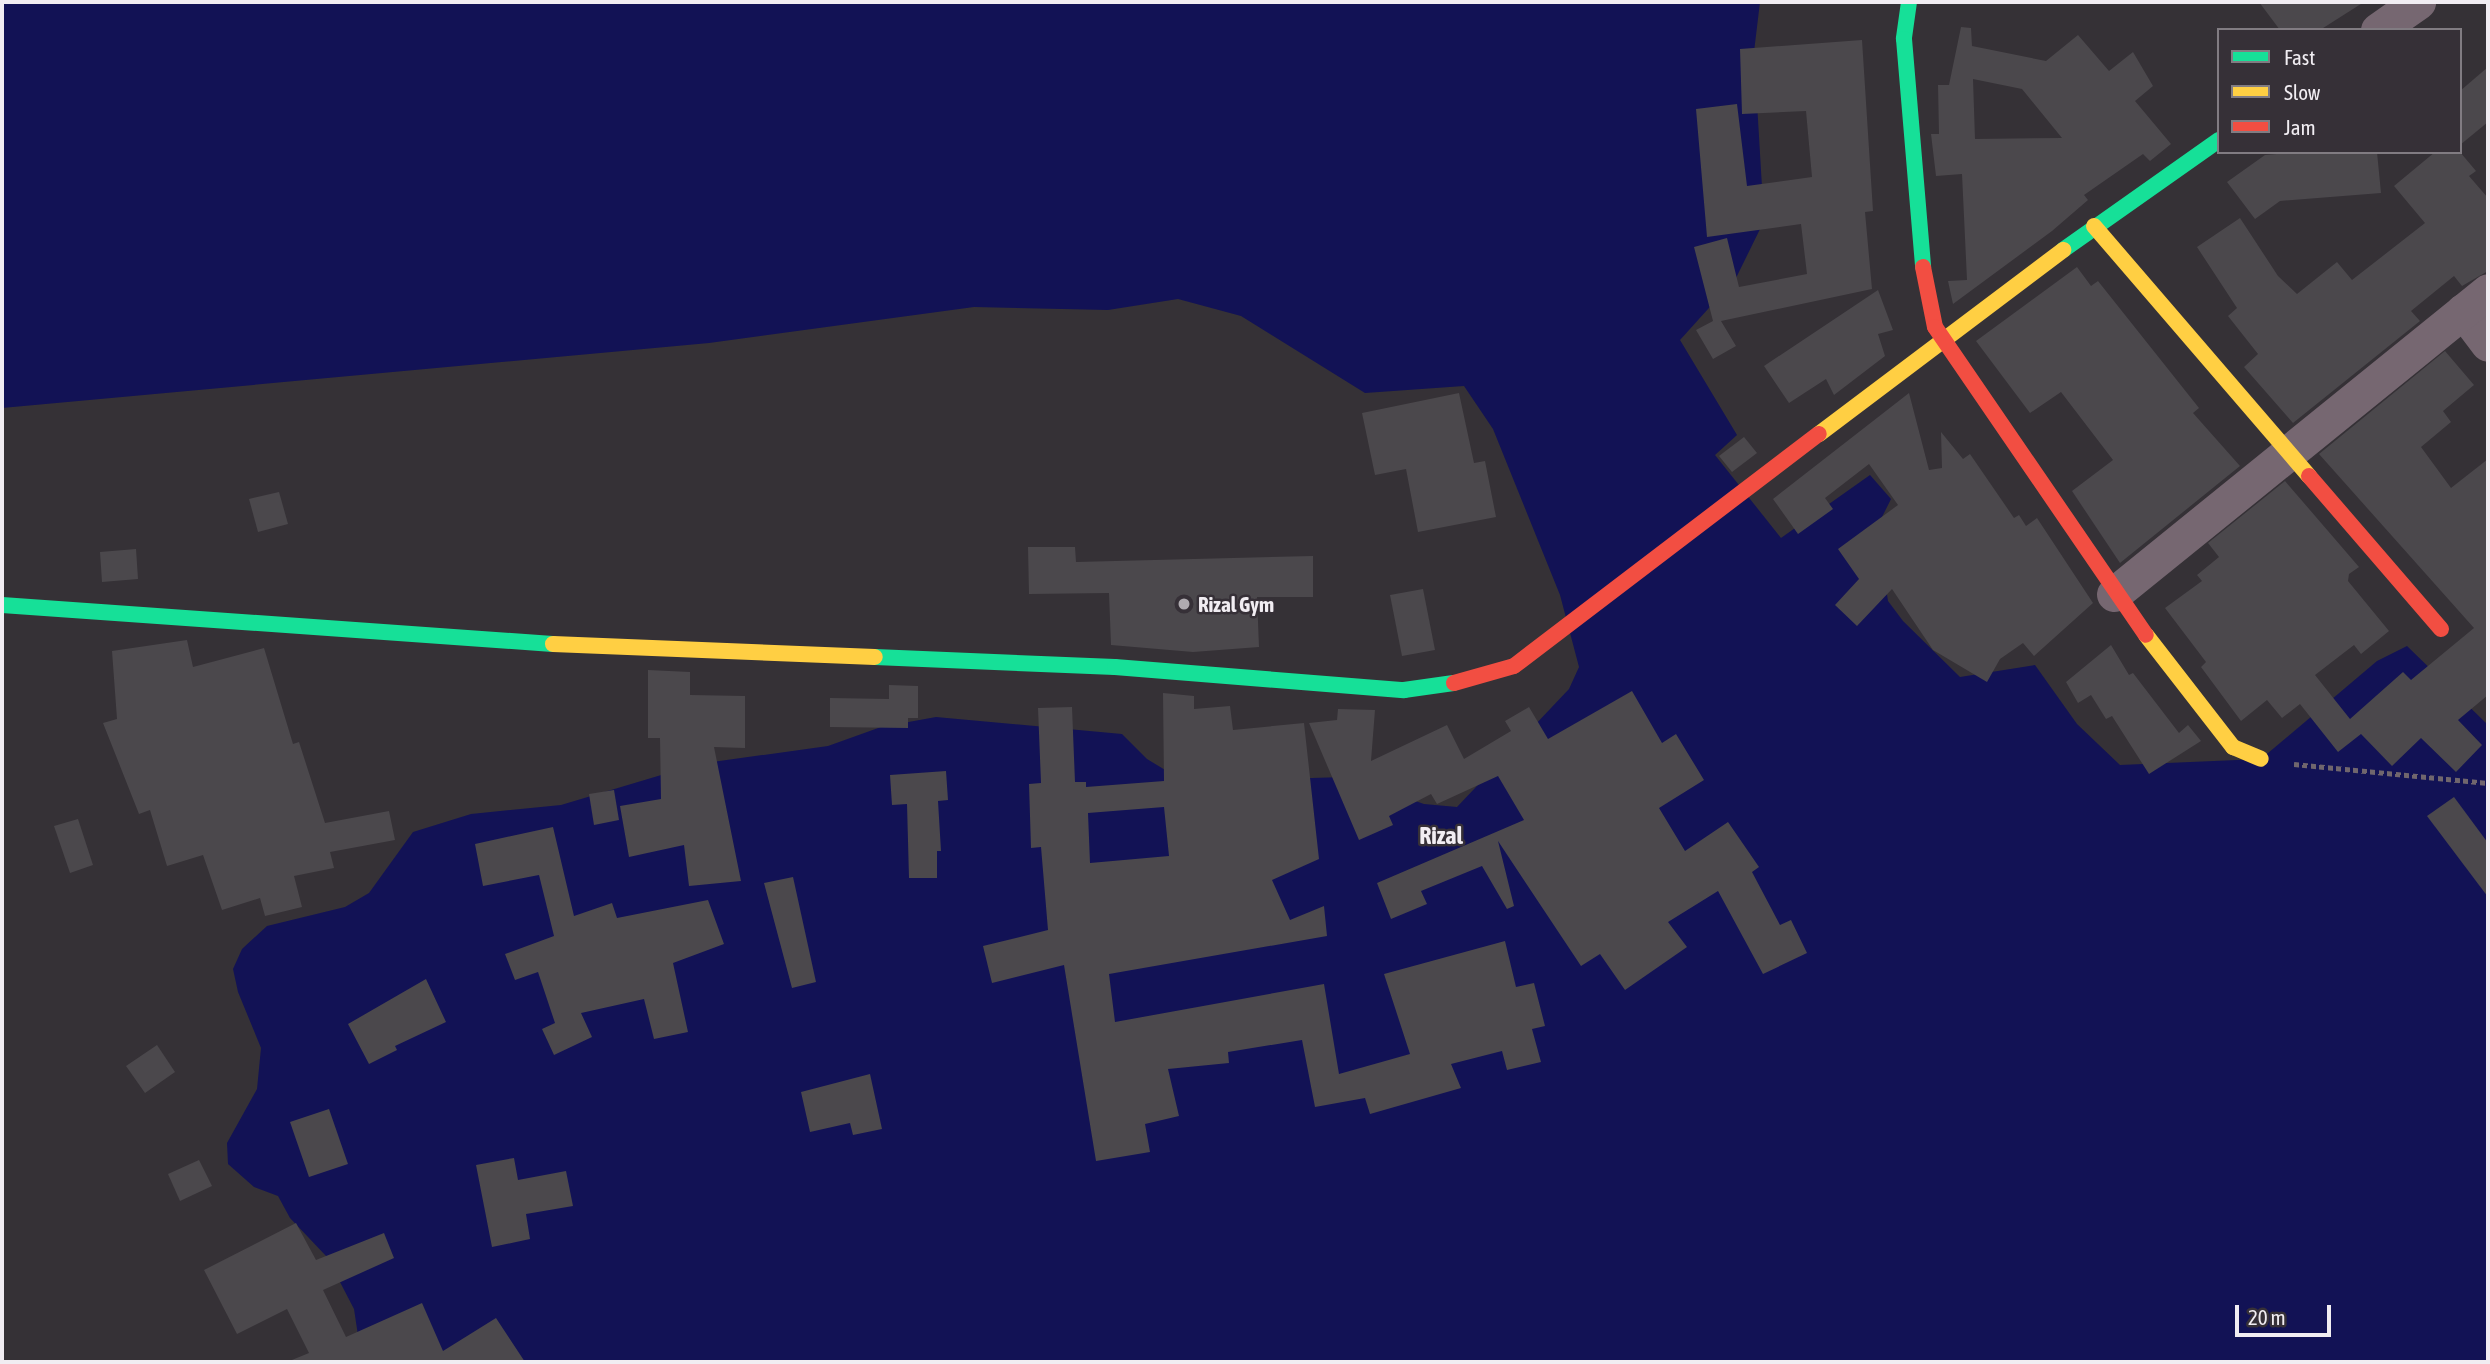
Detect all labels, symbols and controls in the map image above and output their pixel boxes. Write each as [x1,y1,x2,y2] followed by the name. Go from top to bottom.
[2217,28,2462,154] legend
[2284,45,2315,69] text: Fast
[2284,80,2320,104] text: Slow
[2284,115,2316,139] text: Jam
[1198,591,1274,617] place label: Rizal Gym
[1176,596,1192,612] marker: Rizal Gym
[1419,822,1463,850] district label: Rizal
[2238,1290,2334,1334] scale bar
[2248,1305,2286,1329] text: 20 m

